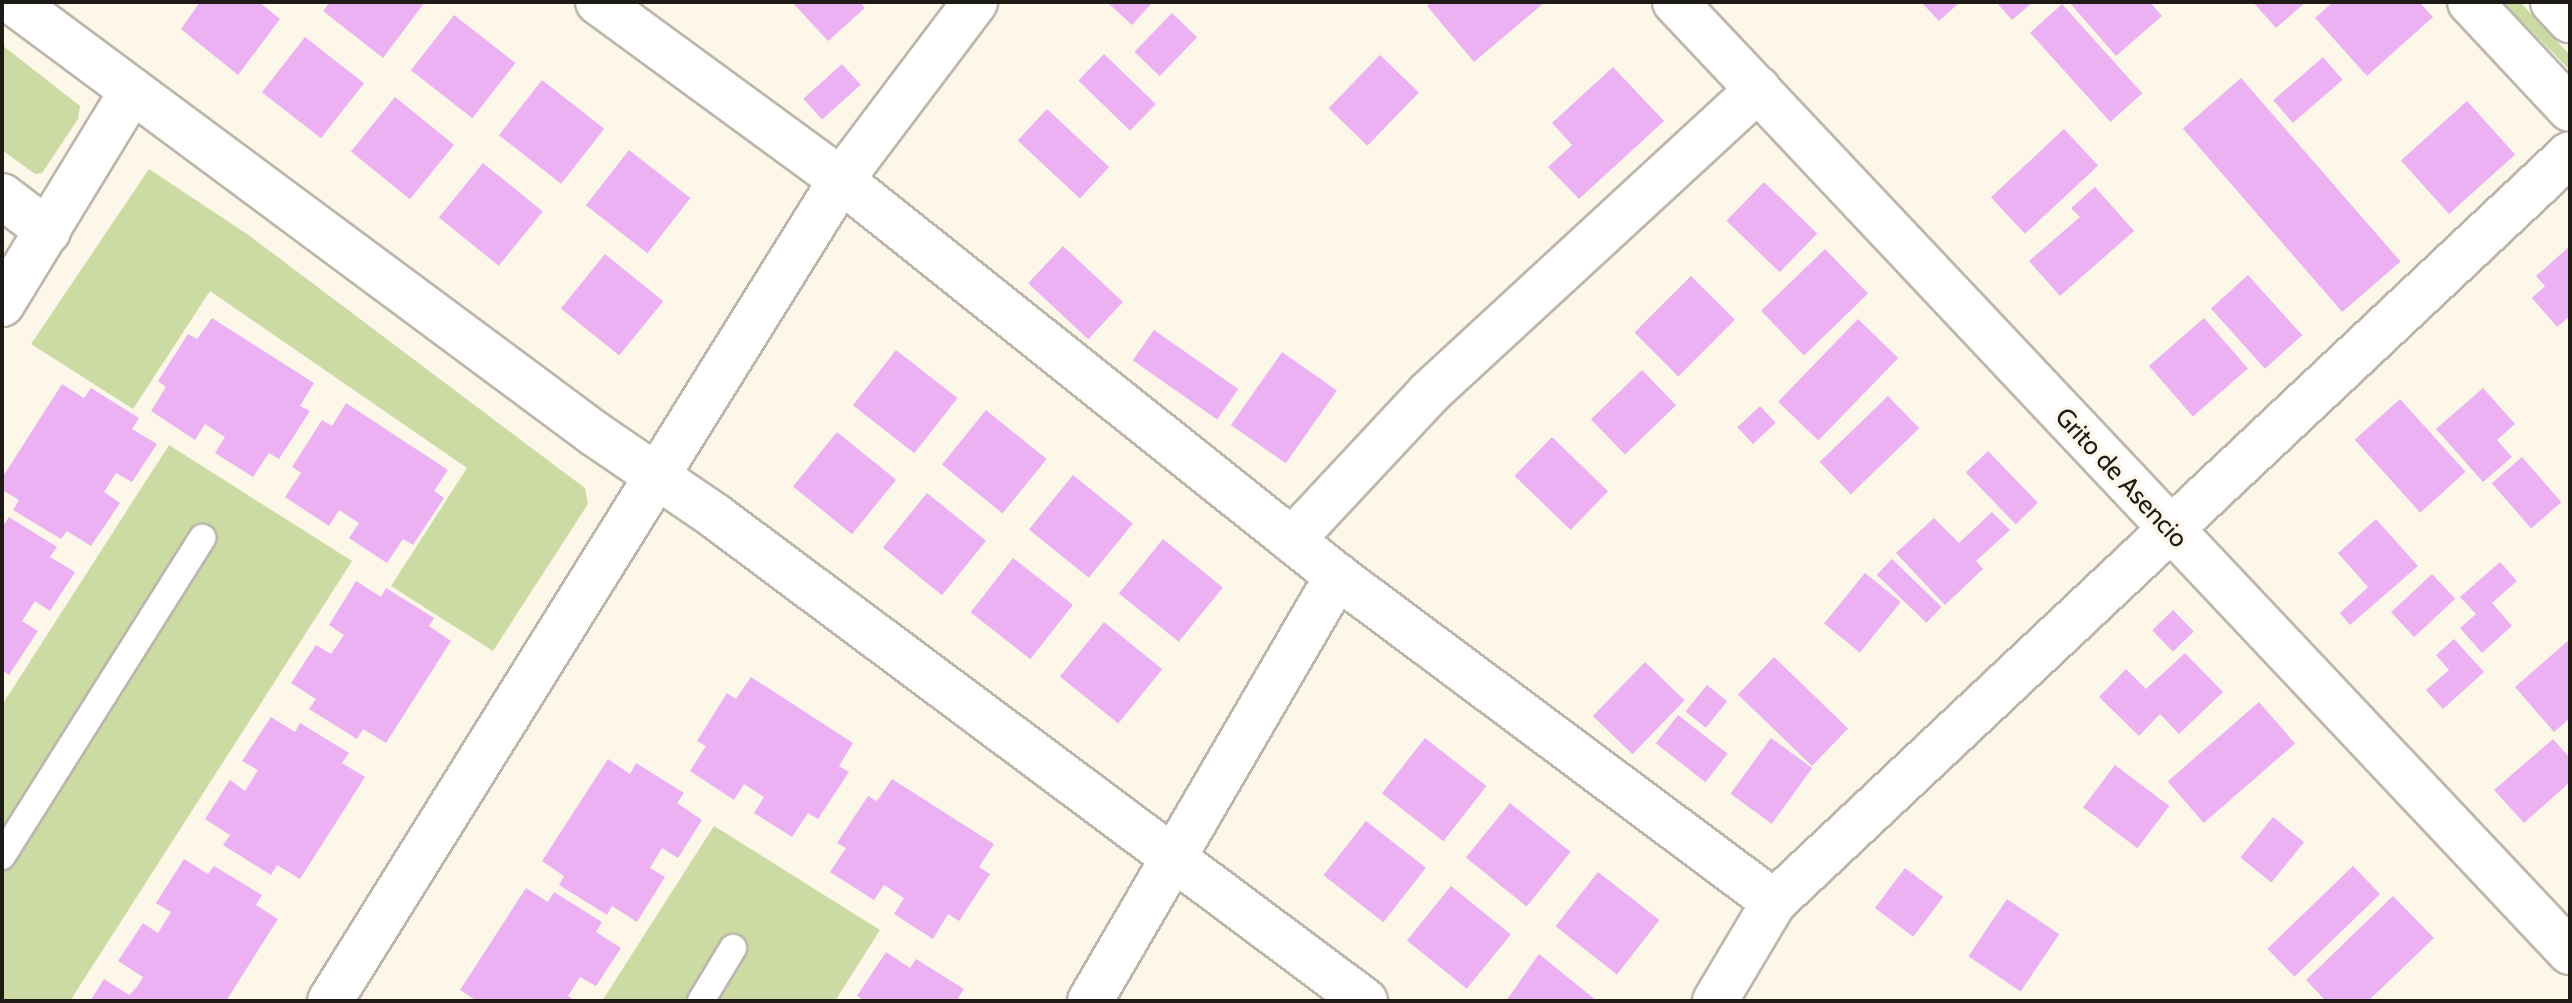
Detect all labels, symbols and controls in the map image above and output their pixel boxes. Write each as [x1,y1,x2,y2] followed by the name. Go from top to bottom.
[2048,402,2194,554] street label: Grito de Asencio

